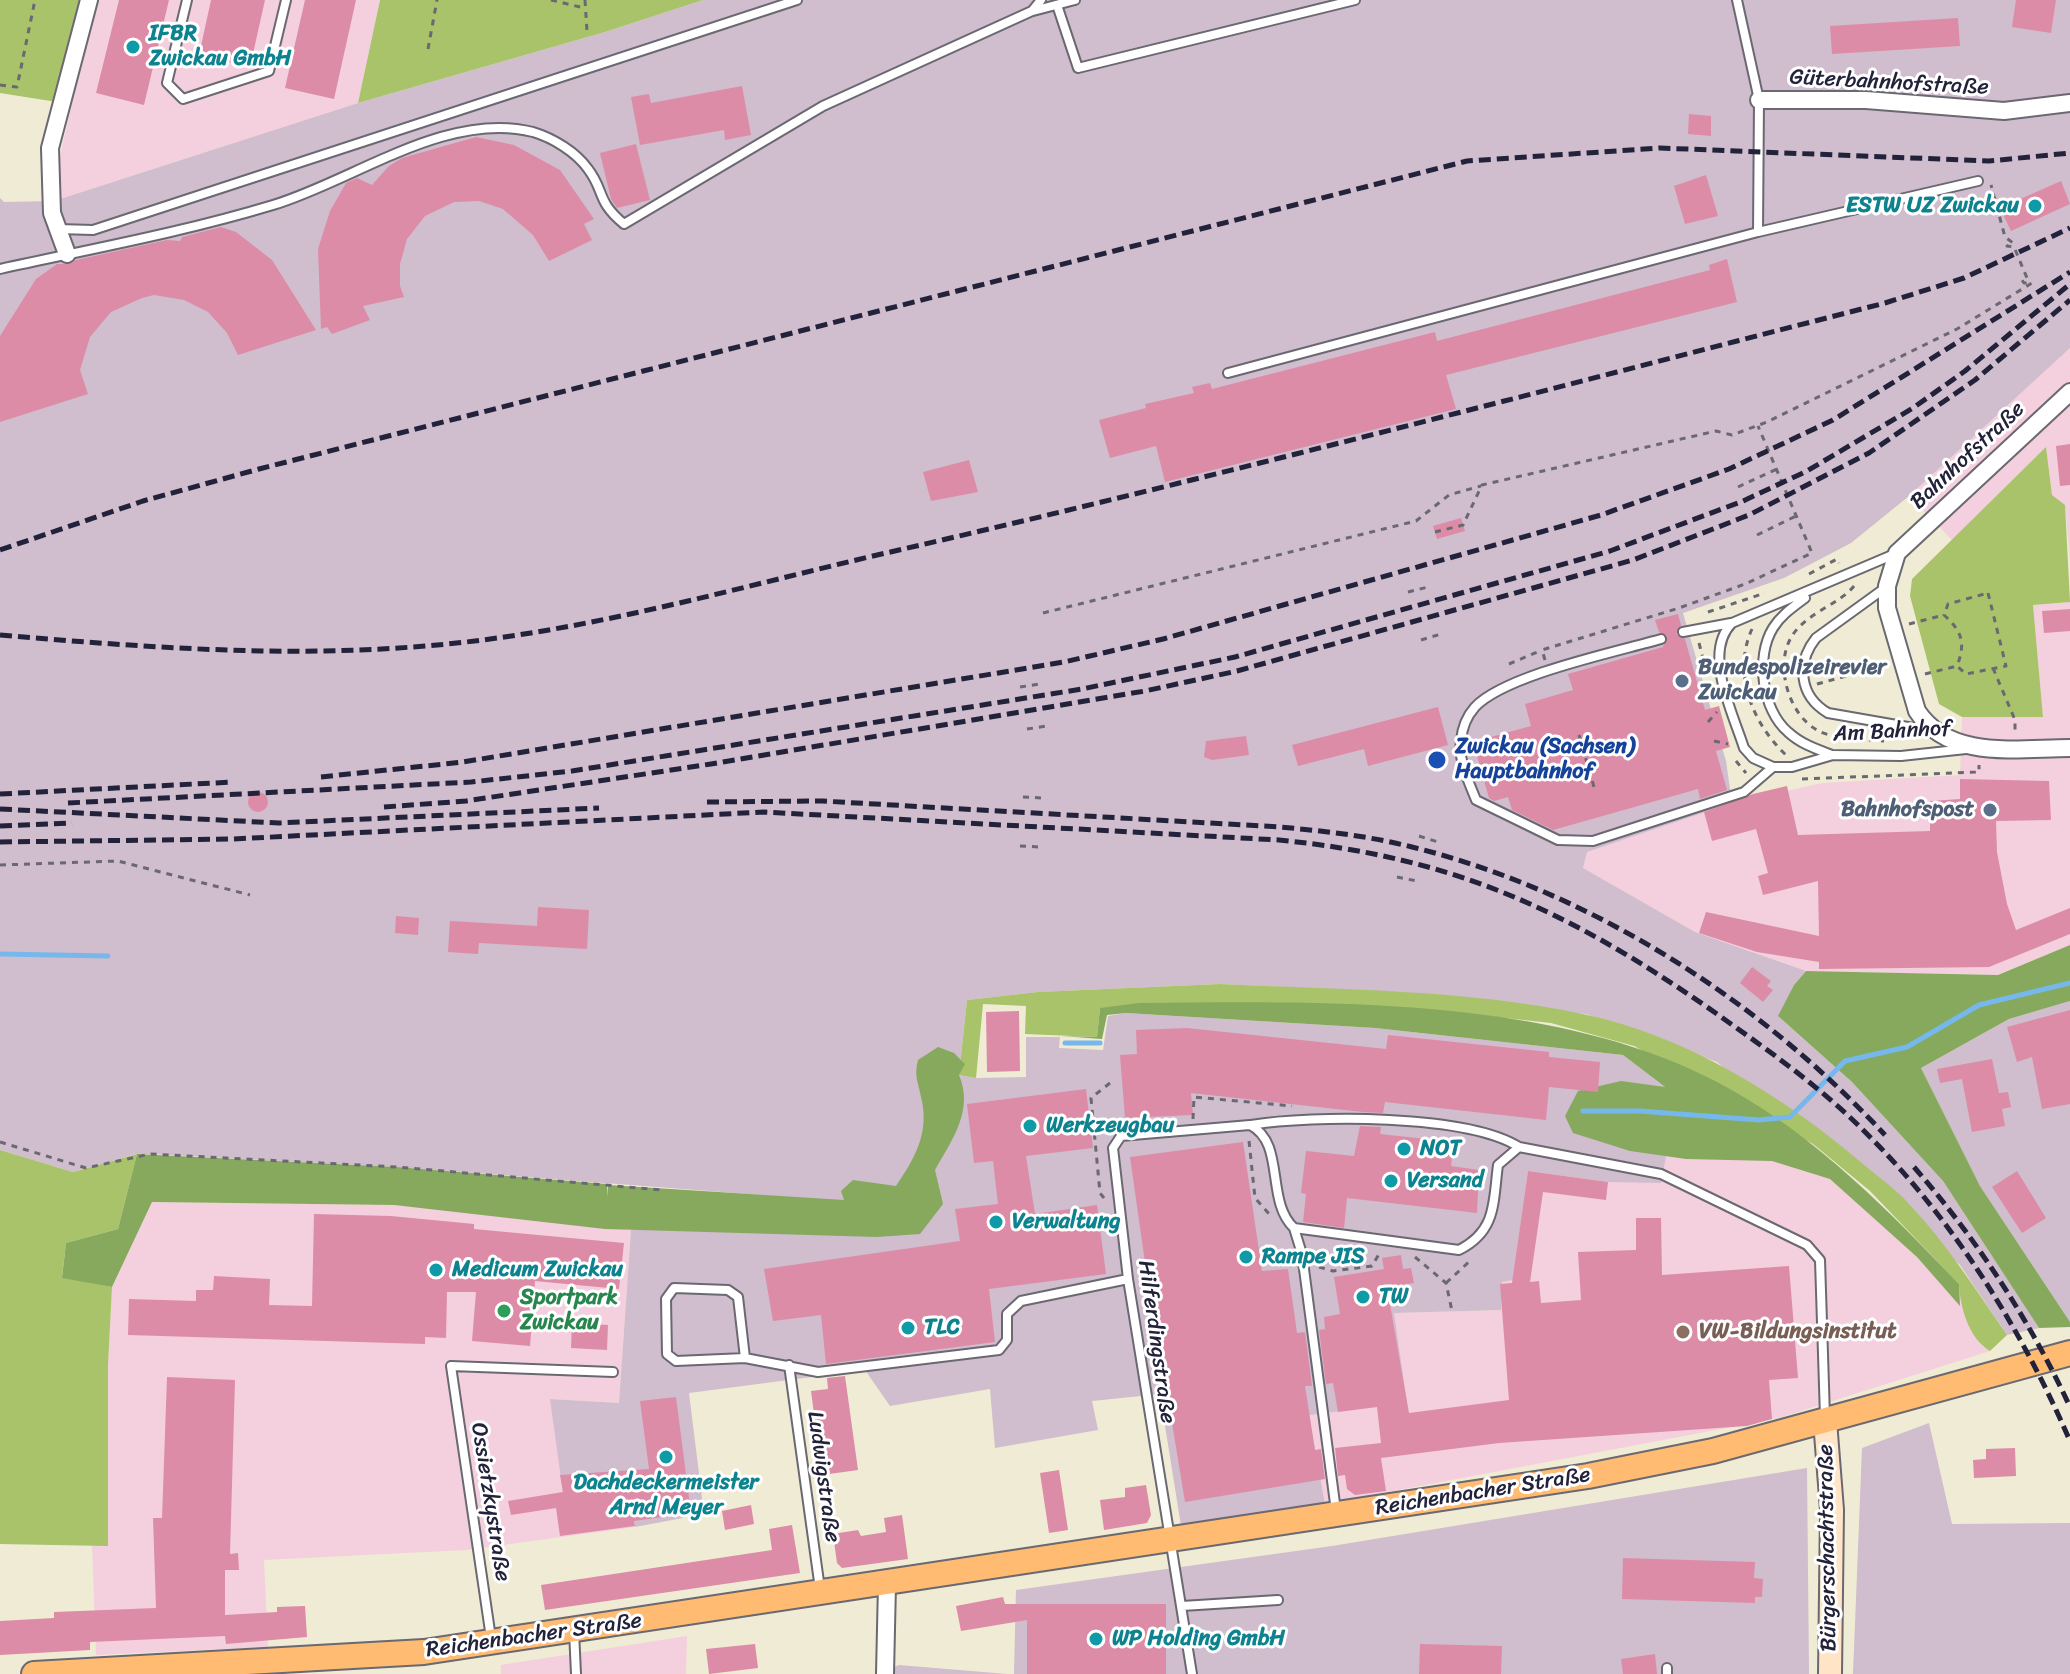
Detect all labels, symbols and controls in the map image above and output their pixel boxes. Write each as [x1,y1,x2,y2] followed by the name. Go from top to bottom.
[149,21,291,72] place label: IFBR Zwickau GmbH
[124,38,142,56] marker: IFBR Zwickau GmbH
[1789,65,1989,101] street label: Güterbahnhofstraße
[1846,193,2019,219] place label: ESTW UZ Zwickau
[2026,197,2044,215] marker: ESTW UZ Zwickau
[1905,396,2031,516] street label: Bahnhofstraße
[1698,655,1886,706] place label: Bundespolizeirevier Zwickau
[1673,672,1691,690] marker: Bundespolizeirevier Zwickau
[1832,716,1952,748] street label: Am Bahnhof
[1455,734,1635,786] place label: Zwickau (Sachsen) Hauptbahnhof
[1426,749,1448,771] marker: Zwickau (Sachsen) Hauptbahnhof
[1841,797,1974,823] place label: Bahnhofspost
[1981,801,1999,819] marker: Bahnhofspost
[1046,1113,1174,1139] place label: Werkzeugbau
[1021,1117,1039,1135] marker: Werkzeugbau
[1420,1136,1461,1162] place label: NOT
[1395,1140,1413,1158] marker: NOT
[1407,1168,1483,1194] place label: Versand
[1382,1172,1400,1190] marker: Versand
[1012,1209,1121,1235] place label: Verwaltung
[987,1213,1005,1231] marker: Verwaltung
[1262,1244,1365,1270] place label: Rampe JIS
[1237,1248,1255,1266] marker: Rampe JIS
[452,1257,623,1283] place label: Medicum Zwickau
[1131,1259,1181,1425] street label: Hilferdingstraße
[427,1261,445,1279] marker: Medicum Zwickau
[1379,1284,1408,1310] place label: TW
[520,1285,618,1336] place label: Sportpark Zwickau
[1354,1288,1372,1306] marker: TW
[495,1302,513,1320] marker: Sportpark Zwickau
[924,1315,960,1341] place label: TLC
[899,1319,917,1337] marker: TLC
[1699,1319,1897,1345] place label: VW-Bildungsinstitut
[1674,1323,1692,1341] marker: VW-Bildungsinstitut
[801,1410,845,1544] street label: Ludwigstraße
[464,1421,516,1583] street label: Ossietzkystraße
[1813,1444,1843,1652] street label: Bürgerschachtstraße
[657,1448,675,1466] marker: Dachdeckermeister Arnd Meyer
[1374,1462,1592,1522] street label: Reichenbacher Straße
[574,1470,758,1522] place label: Dachdeckermeister Arnd Meyer
[424,1608,644,1664] street label: Reichenbacher Straße
[1112,1626,1285,1652] place label: WP Holding GmbH
[1087,1630,1105,1648] marker: WP Holding GmbH

